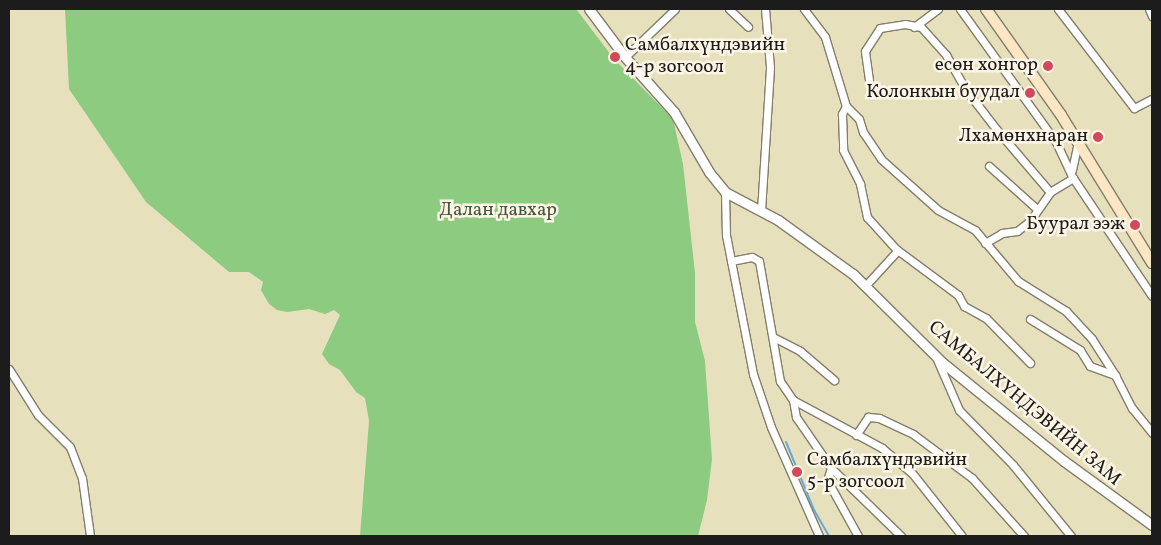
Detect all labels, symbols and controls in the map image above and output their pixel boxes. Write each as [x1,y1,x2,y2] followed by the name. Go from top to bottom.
[625,35,785,79] place label: Самбалхүндэвийн 4-р зогсоол
[609,51,621,63] marker: Самбалхүндэвийн 4-р зогсоол
[935,55,1038,77] place label: есөн хонгор
[1042,60,1054,72] marker: есөн хонгор
[866,82,1020,104] place label: Колонкын буудал
[1024,87,1036,99] marker: Колонкын буудал
[959,126,1088,148] place label: Лхамөнхнаран
[1092,131,1104,143] marker: Лхамөнхнаран
[439,200,557,222] park label: Далан давхар
[1026,214,1125,236] place label: Буурал ээж
[1129,219,1141,231] marker: Буурал ээж
[923,317,1125,491] street label: САМБАЛХҮНДЭВИЙН ЗАМ
[807,450,967,494] place label: Самбалхүндэвийн 5-р зогсоол
[791,466,803,478] marker: Самбалхүндэвийн 5-р зогсоол

